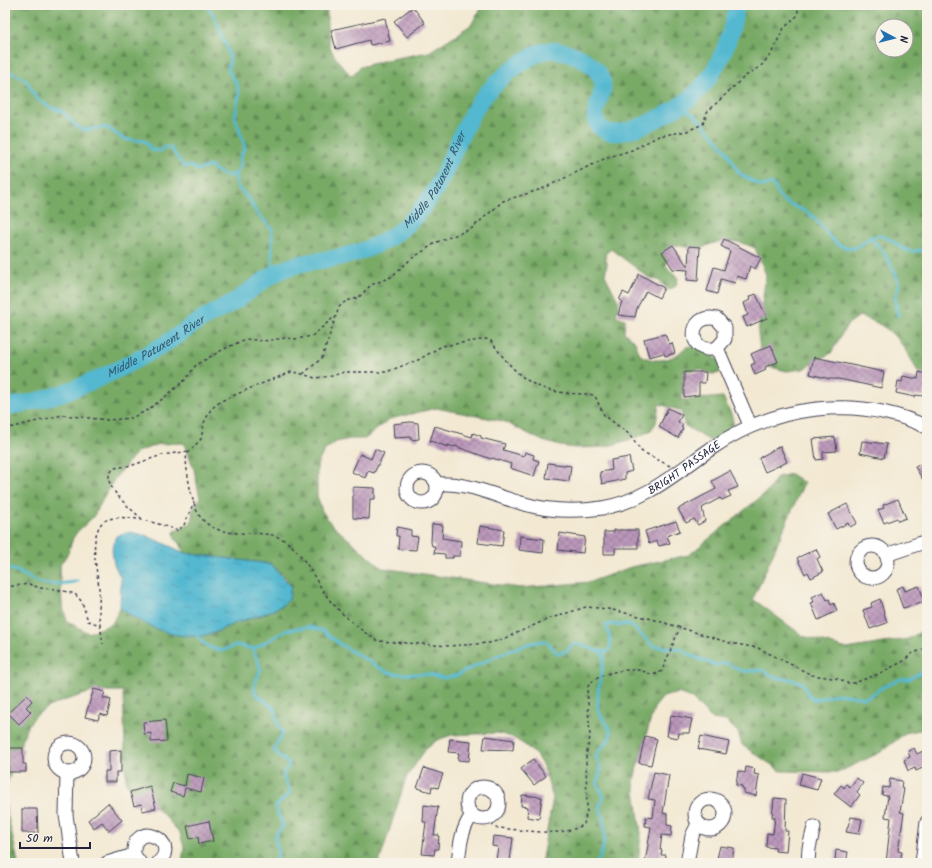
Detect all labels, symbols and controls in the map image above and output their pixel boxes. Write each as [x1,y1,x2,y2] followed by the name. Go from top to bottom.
[874,18,914,58] north arrow
[894,35,912,44] text: N
[398,126,473,234] water label: Middle Patuxent River
[103,310,211,384] water label: Middle Patuxent River
[645,436,725,500] street label: BRIGHT PASSAGE
[20,824,90,850] scale bar
[26,829,53,848] text: 50 m

